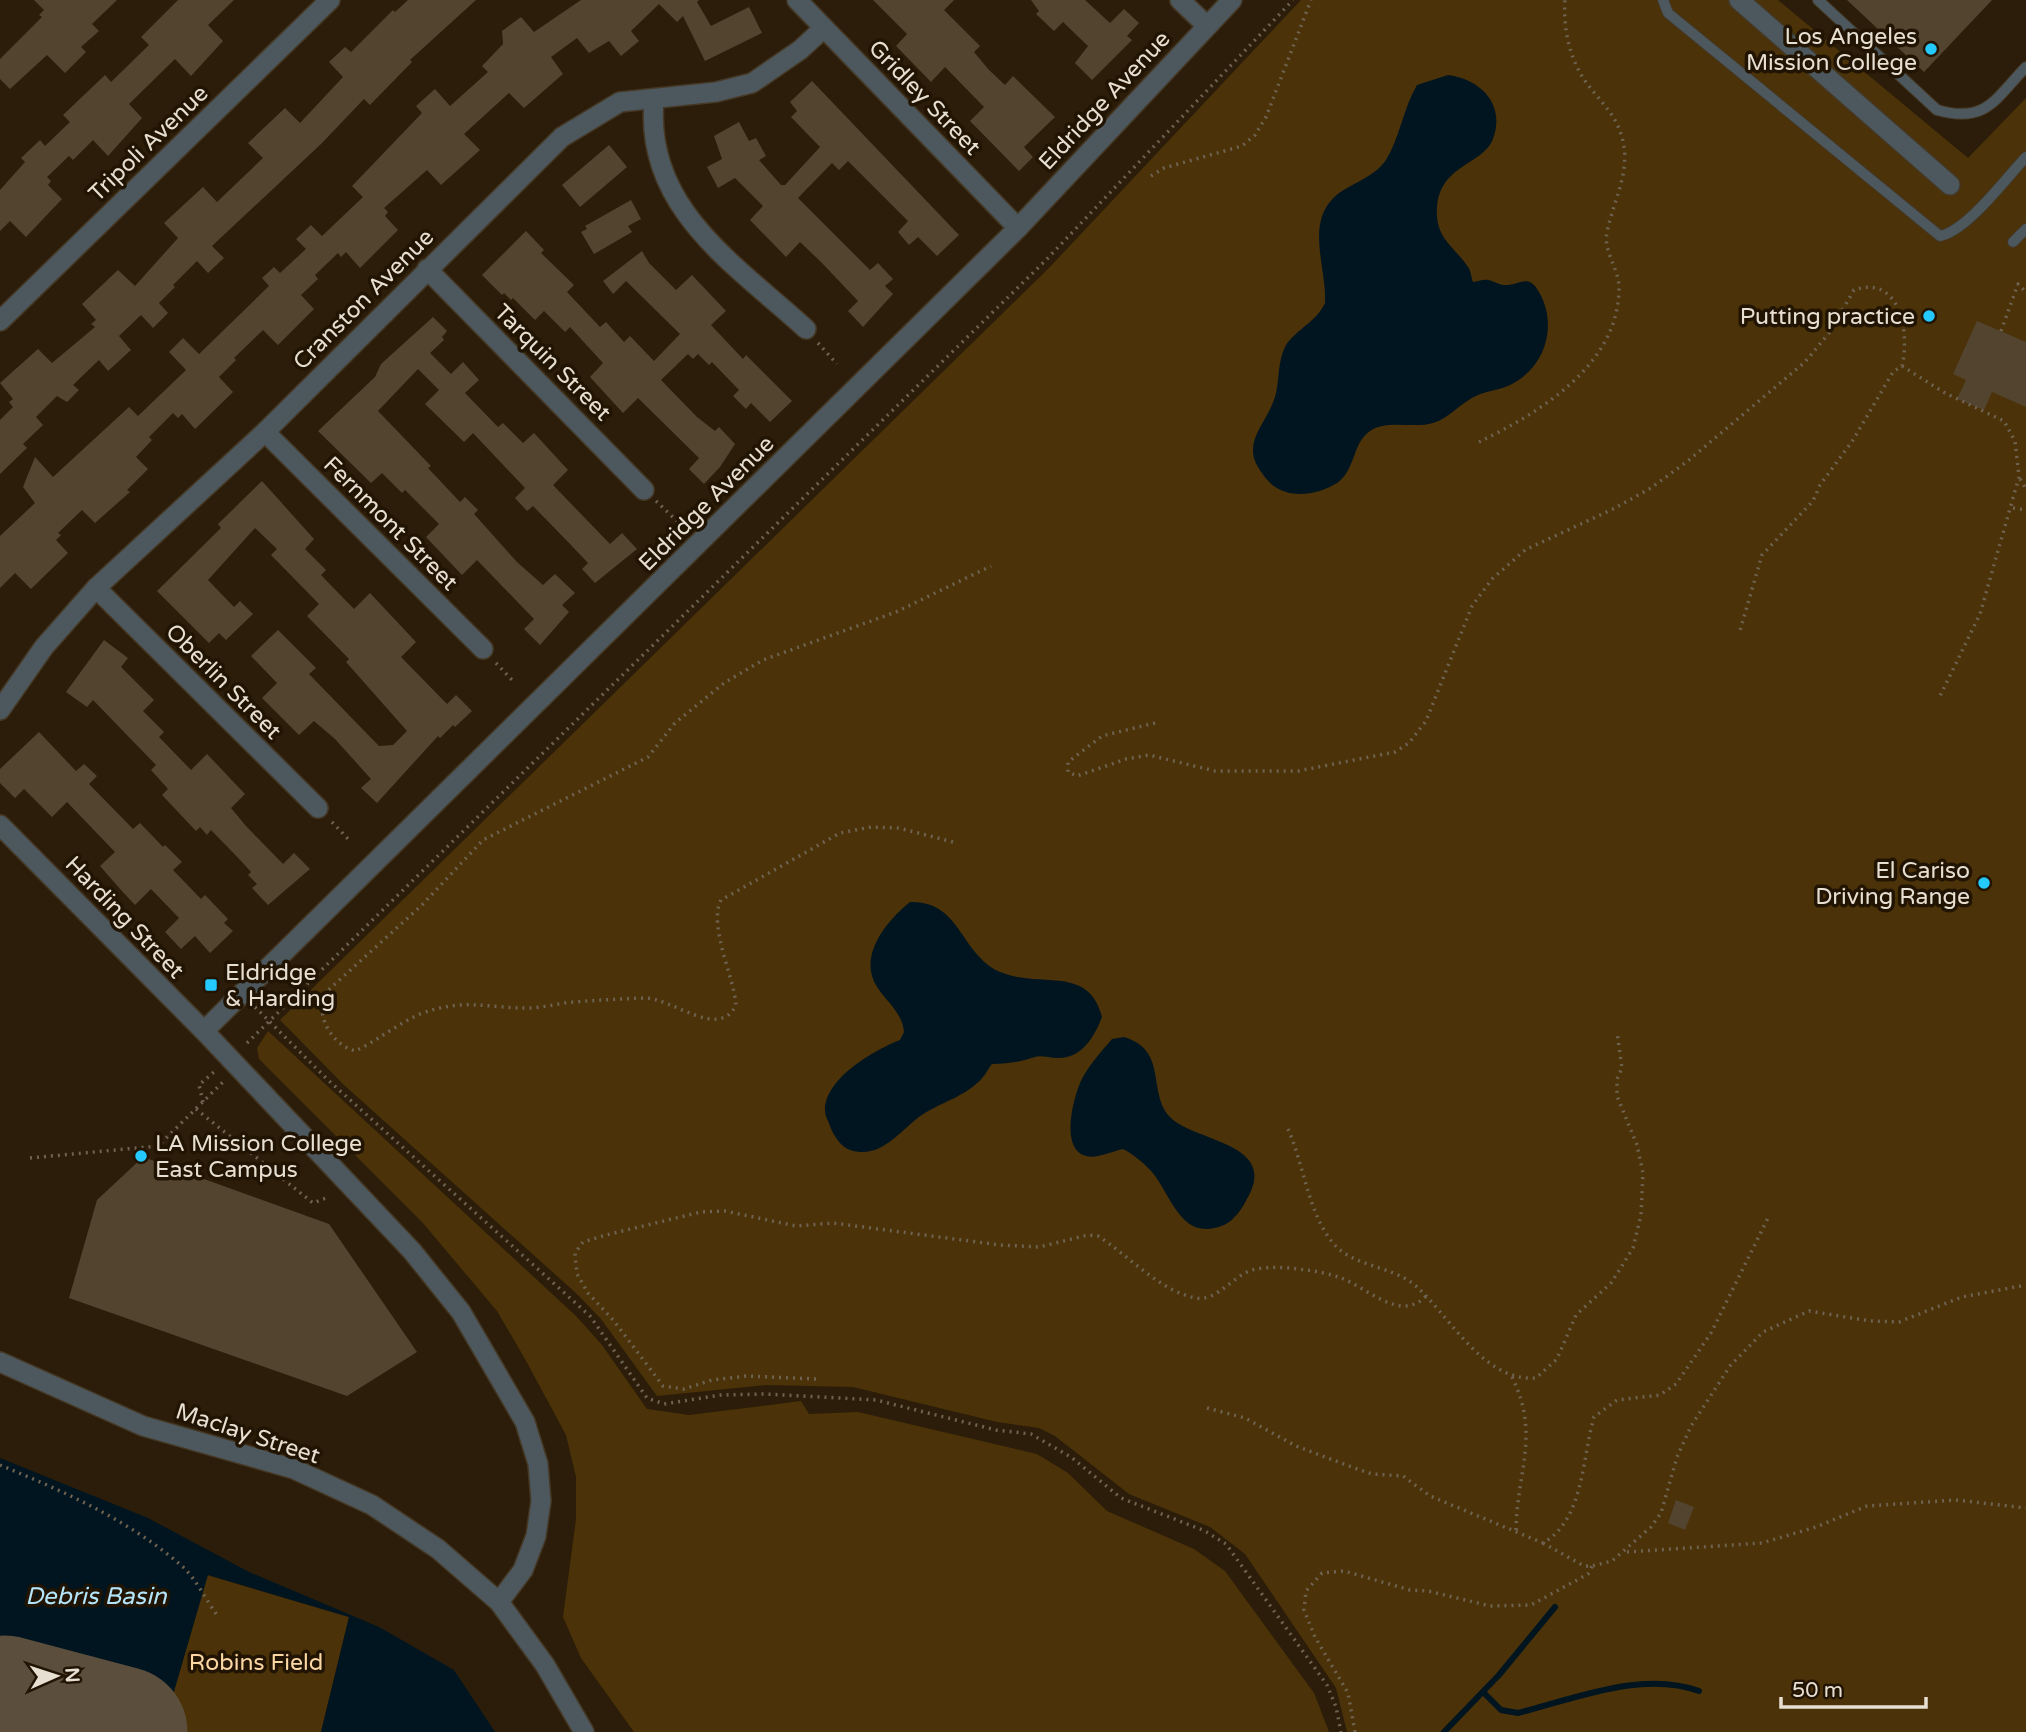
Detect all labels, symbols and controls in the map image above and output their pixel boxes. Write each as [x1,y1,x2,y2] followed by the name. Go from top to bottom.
[1746,23,1917,77] place label: Los Angeles Mission College
[1033,25,1176,176] street label: Eldridge Avenue
[862,34,986,161] street label: Gridley Street
[1923,41,1939,57] marker: Los Angeles Mission College
[83,80,214,208] street label: Tripoli Avenue
[288,224,440,376] street label: Cranston Avenue
[488,299,617,427] street label: Tarquin Street
[1740,303,1915,331] place label: Putting practice
[1921,308,1937,324] marker: Putting practice
[633,430,780,577] street label: Eldridge Avenue
[317,451,463,597] street label: Fernmont Street
[160,618,287,745] street label: Oberlin Street
[59,851,190,985] street label: Harding Street
[1815,857,1970,911] place label: El Cariso Driving Range
[1976,875,1992,891] marker: El Cariso Driving Range
[225,959,335,1013] place label: Eldridge & Harding
[203,977,219,993] marker: Eldridge & Harding
[155,1130,362,1184] place label: LA Mission College East Campus
[133,1148,149,1164] marker: LA Mission College East Campus
[172,1397,324,1470] street label: Maclay Street
[25,1582,168,1611] water label: Debris Basin
[21,1641,91,1711] north arrow
[189,1649,323,1677] park label: Robins Field
[1781,1666,1926,1710] scale bar
[61,1667,83,1683] text: N
[1792,1678,1843,1703] text: 50 m

